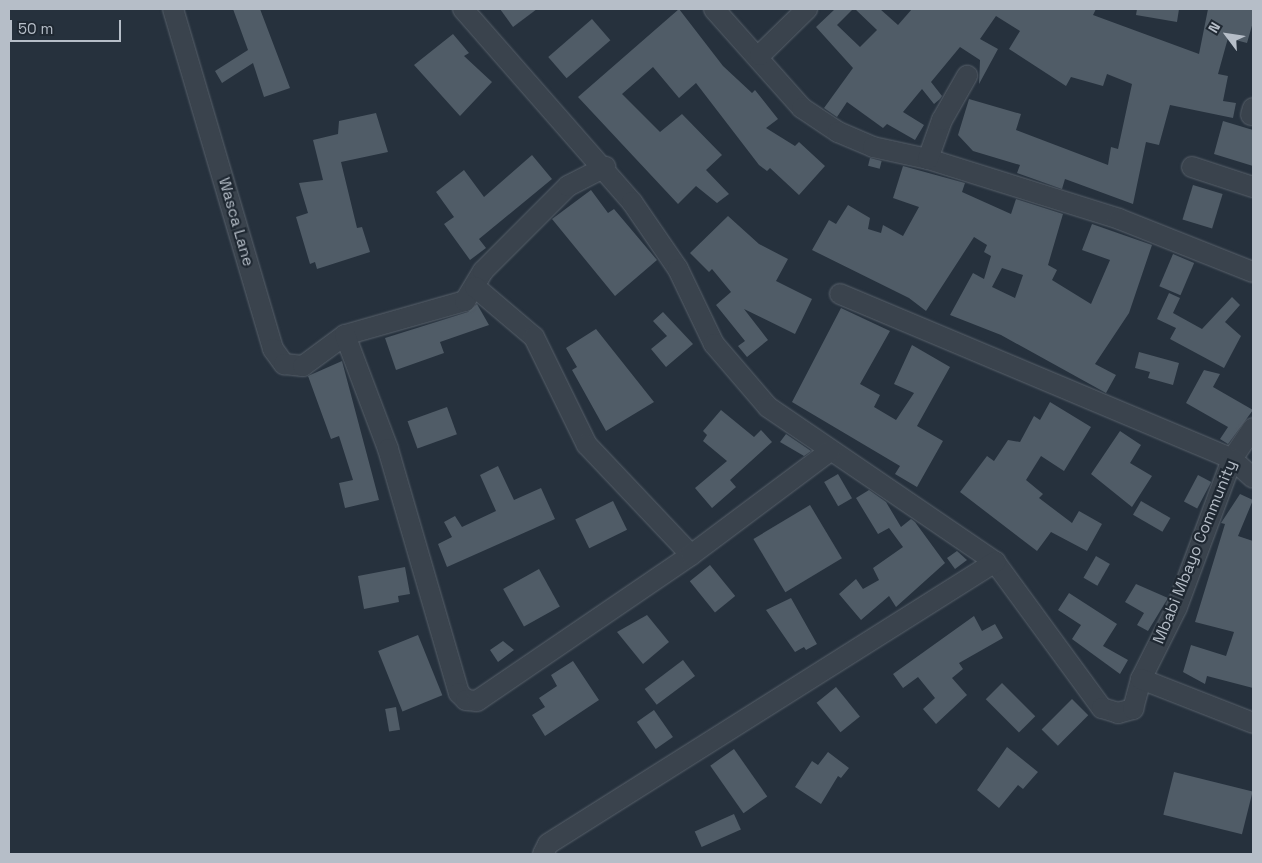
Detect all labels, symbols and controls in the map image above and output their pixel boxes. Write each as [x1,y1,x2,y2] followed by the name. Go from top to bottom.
[12,10,124,42] scale bar
[1202,10,1252,60] north arrow
[18,19,53,38] text: 50 m
[1204,19,1224,36] text: N
[214,175,258,269] street label: Wasca Lane
[1149,457,1241,647] street label: Mbabi Mbayo Community

